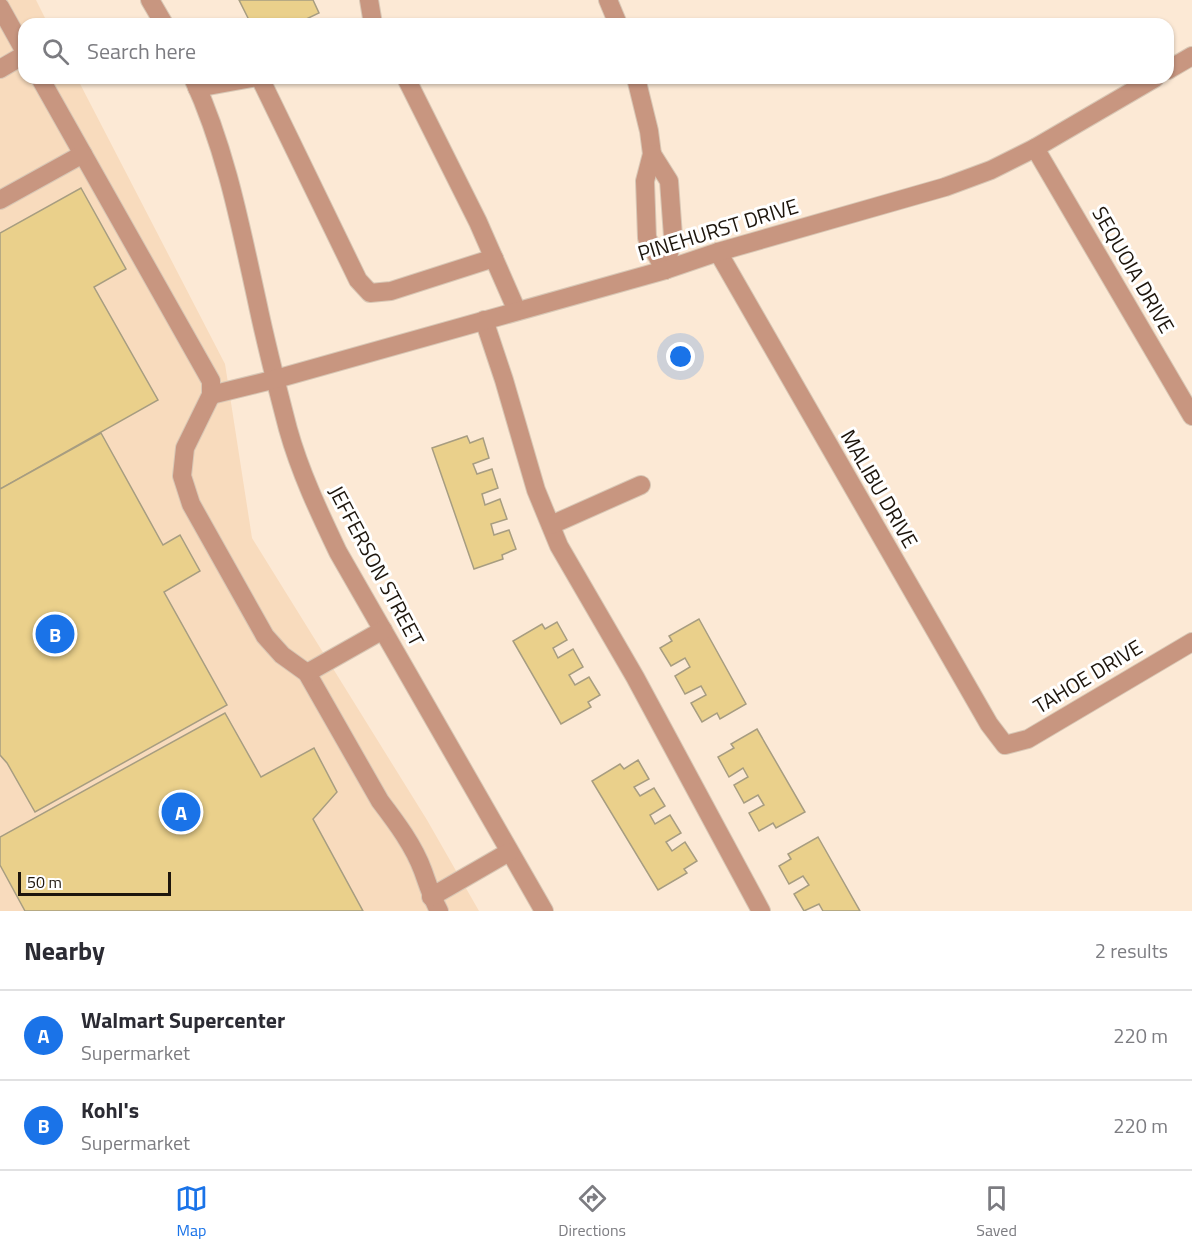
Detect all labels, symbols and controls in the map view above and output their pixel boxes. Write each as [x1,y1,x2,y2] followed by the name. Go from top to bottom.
[18,18,1174,84] search box
[87,34,196,68] text: Search here
[39,35,72,68] icon: search
[633,189,802,269] street label: PINEHURST DRIVE
[1085,200,1183,339] street label: SEQUOIA DRIVE
[666,342,695,371] your location
[833,423,927,554] street label: MALIBU DRIVE
[321,479,433,652] street label: JEFFERSON STREET
[36,612,74,656] pin: B
[1027,631,1148,721] street label: TAHOE DRIVE
[162,790,201,834] pin: A
[18,869,171,896] scale bar
[27,870,62,894] text: 50 m
[24,931,105,970] text: Nearby
[1095,935,1168,966] text: 2 results
[81,1003,285,1037] text: Walmart Supercenter
[37,1020,50,1051] text: A
[1113,1020,1168,1051] text: 220 m
[81,1037,190,1068] text: Supermarket
[81,1093,139,1127] text: Kohl's
[37,1110,50,1141] text: B
[1113,1110,1168,1141] text: 220 m
[81,1127,190,1158] text: Supermarket
[175,1182,208,1242] tab: Map
[558,1182,626,1242] tab: Directions
[976,1182,1017,1242] tab: Saved

